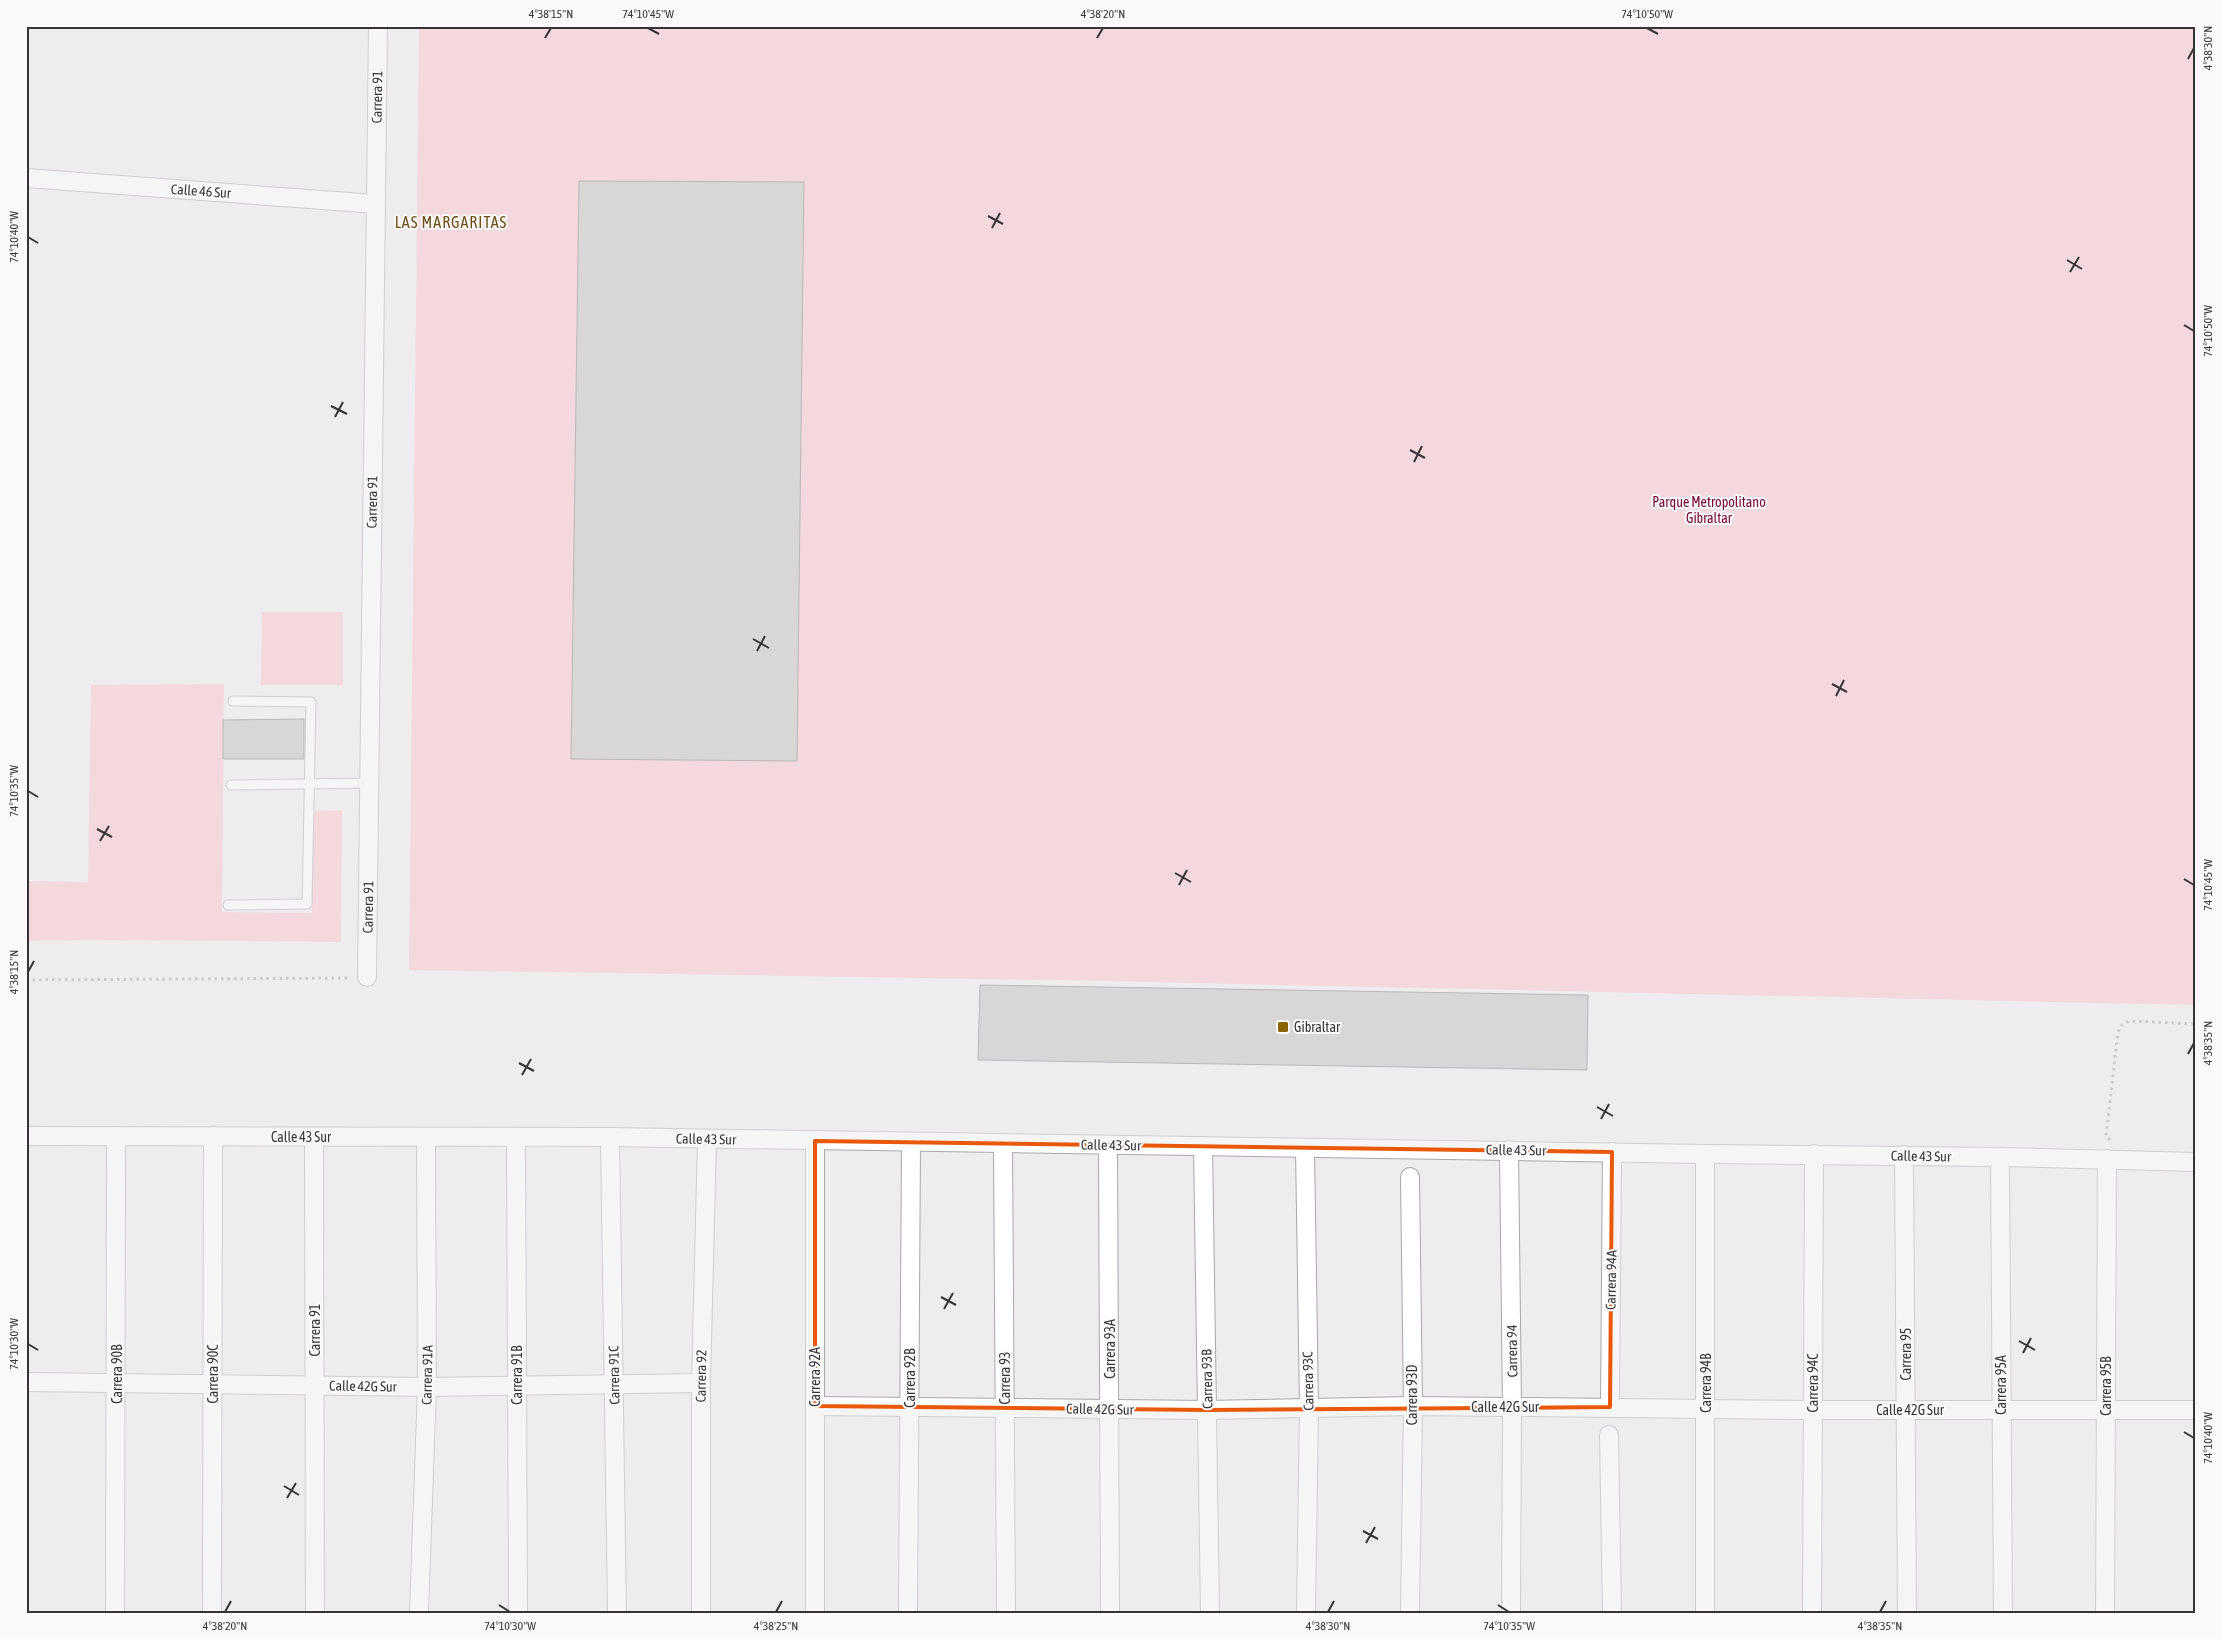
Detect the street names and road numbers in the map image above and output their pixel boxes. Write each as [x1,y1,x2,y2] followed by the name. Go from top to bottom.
[369,70,385,124] street label: Carrera 91
[170,181,232,201] street label: Calle 46 Sur
[364,475,380,529] street label: Carrera 91
[360,880,376,934] street label: Carrera 91
[271,1129,332,1145] street label: Calle 43 Sur
[676,1130,737,1148] street label: Calle 43 Sur
[1081,1136,1142,1154] street label: Calle 43 Sur
[1486,1141,1547,1159] street label: Calle 43 Sur
[1891,1147,1952,1165] street label: Calle 43 Sur
[1602,1250,1620,1310] street label: Carrera 94A
[307,1304,323,1356] street label: Carrera 91
[1102,1319,1118,1379] street label: Carrera 93A
[1504,1324,1520,1378] street label: Carrera 94
[1898,1328,1914,1380] street label: Carrera 95
[109,1344,125,1404] street label: Carrera 90B
[205,1344,221,1404] street label: Carrera 90C
[418,1345,436,1405] street label: Carrera 91A
[509,1345,525,1405] street label: Carrera 91B
[605,1345,623,1405] street label: Carrera 91C
[807,1347,823,1407] street label: Carrera 92A
[902,1348,918,1408] street label: Carrera 92B
[693,1349,709,1403] street label: Carrera 92
[1198,1349,1216,1409] street label: Carrera 93B
[1299,1351,1317,1411] street label: Carrera 93C
[997,1352,1013,1404] street label: Carrera 93
[1698,1353,1714,1413] street label: Carrera 94B
[1805,1353,1821,1413] street label: Carrera 94C
[1993,1355,2009,1415] street label: Carrera 95A
[2098,1356,2114,1416] street label: Carrera 95B
[1404,1364,1420,1425] street label: Carrera 93D
[329,1377,398,1395] street label: Calle 42G Sur
[1471,1399,1540,1415] street label: Calle 42G Sur
[1066,1400,1135,1418] street label: Calle 42G Sur
[1876,1402,1945,1418] street label: Calle 42G Sur

